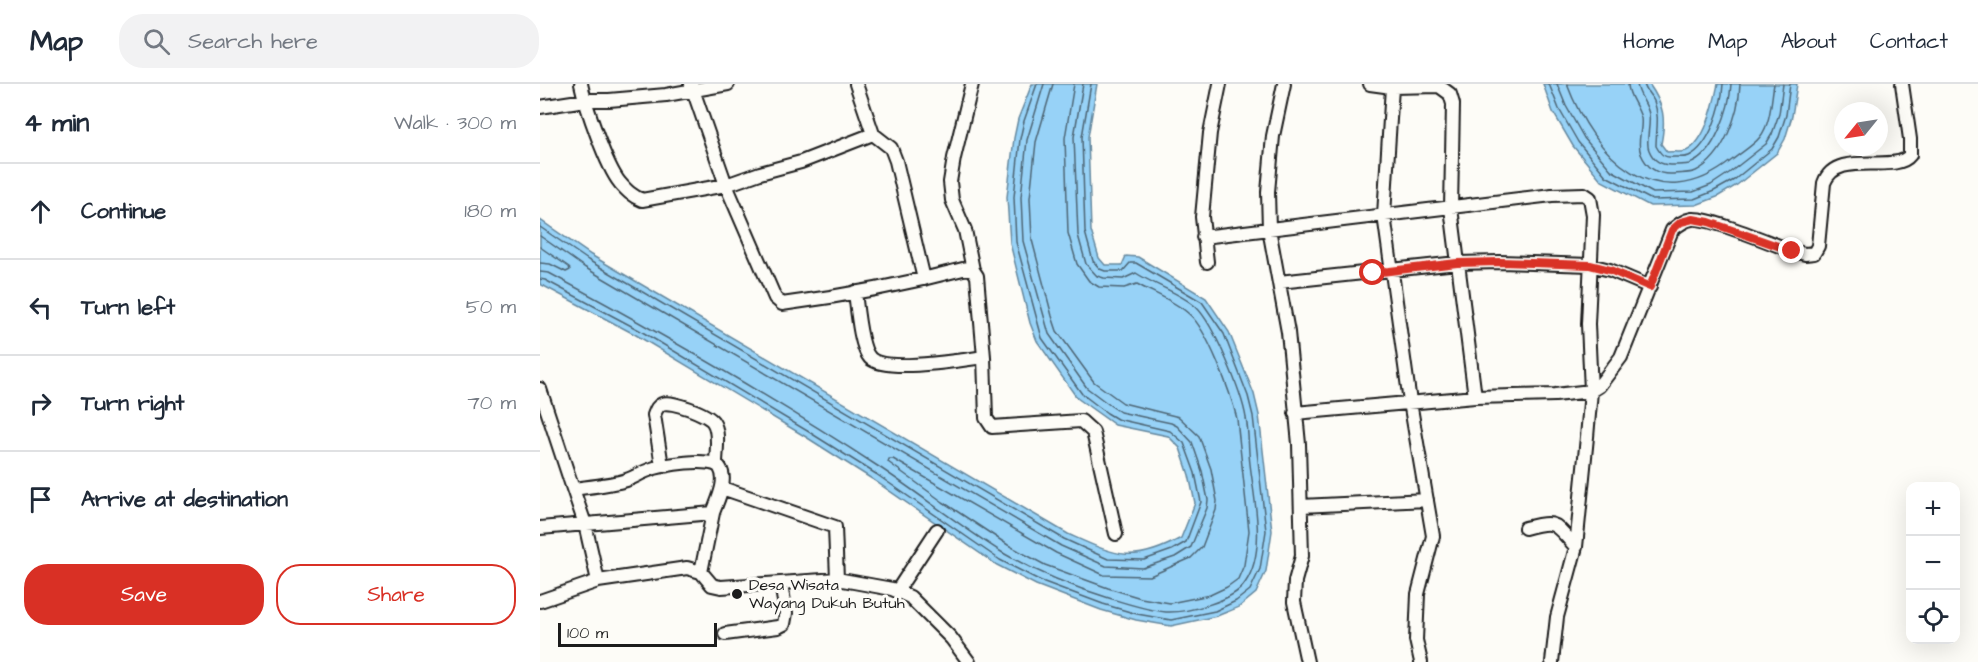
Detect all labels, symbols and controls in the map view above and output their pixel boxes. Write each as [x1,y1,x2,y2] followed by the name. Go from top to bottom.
[119,14,539,68] search box
[30,22,83,61] text: Map
[140,25,173,58] icon: search
[188,26,318,57] text: Search here
[1623,27,1675,56] text: Home
[1708,27,1748,56] text: Map
[1781,27,1837,56] text: About
[1870,27,1948,56] text: Contact
[1834,102,1888,156] north arrow
[24,105,89,141] text: 4 min
[394,109,516,137] text: Walk · 300 m
[24,195,57,228] icon: ahead
[81,196,166,227] text: Continue
[464,197,516,225] text: 180 m
[1778,237,1804,263] route end
[1359,259,1385,285] route start
[24,291,57,324] icon: left
[81,292,175,323] text: Turn left
[466,293,516,321] text: 50 m
[24,387,57,420] icon: right
[81,388,184,419] text: Turn right
[468,389,516,417] text: 70 m
[1906,482,1960,644] map controls
[1906,482,1960,536] button: +
[24,483,57,516] icon: arrive
[81,484,288,515] text: Arrive at destination
[1906,536,1960,590] button: −
[24,564,264,625] button: Save
[276,564,516,625] button: Share
[749,574,905,615] place label: Desa Wisata Wayang Dukuh Butuh
[730,587,744,601] marker: Desa Wisata Wayang Dukuh Butuh
[1906,590,1960,644] button: locate
[558,620,717,648] scale bar
[567,622,608,644] text: 100 m

